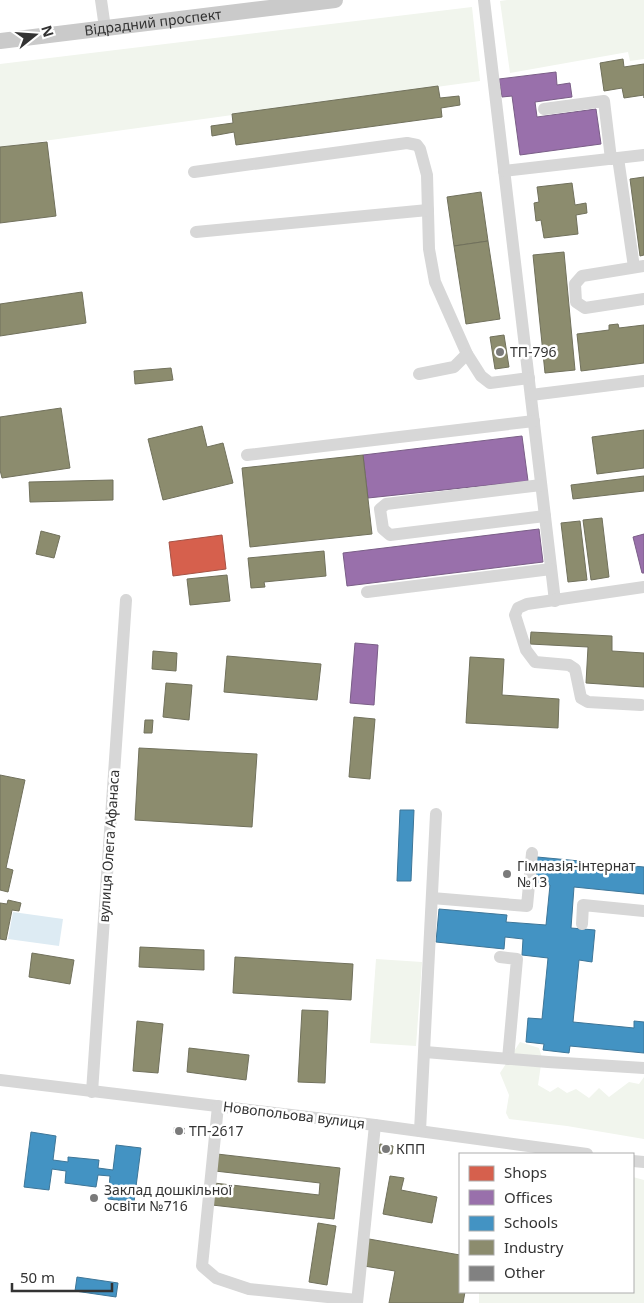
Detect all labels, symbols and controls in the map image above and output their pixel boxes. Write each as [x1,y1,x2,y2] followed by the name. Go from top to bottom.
[83,4,223,40] street label: Відрадний проспект
[10,10,60,60] north arrow
[37,23,59,39] text: N
[510,342,557,361] place label: ТП-796
[494,346,506,358] marker: ТП-796
[94,769,123,923] street label: вулиця Олега Афанаса
[517,856,636,891] place label: Гімназія-інтернат №13
[501,868,513,880] marker: Гімназія-інтернат №13
[222,1096,366,1133] street label: Новопольова вулиця
[189,1121,244,1140] place label: ТП-2617
[173,1125,185,1137] marker: ТП-2617
[396,1139,425,1158] place label: КПП
[380,1143,392,1155] marker: КПП
[459,1153,634,1293] legend
[504,1162,547,1182] text: Shops
[104,1180,233,1215] place label: Заклад дошкільної освіти №716
[504,1187,553,1207] text: Offices
[88,1192,100,1204] marker: Заклад дошкільної освіти №716
[504,1212,558,1232] text: Schools
[504,1237,564,1257] text: Industry
[12,1260,112,1292] scale bar
[504,1262,545,1282] text: Other
[20,1267,55,1287] text: 50 m

